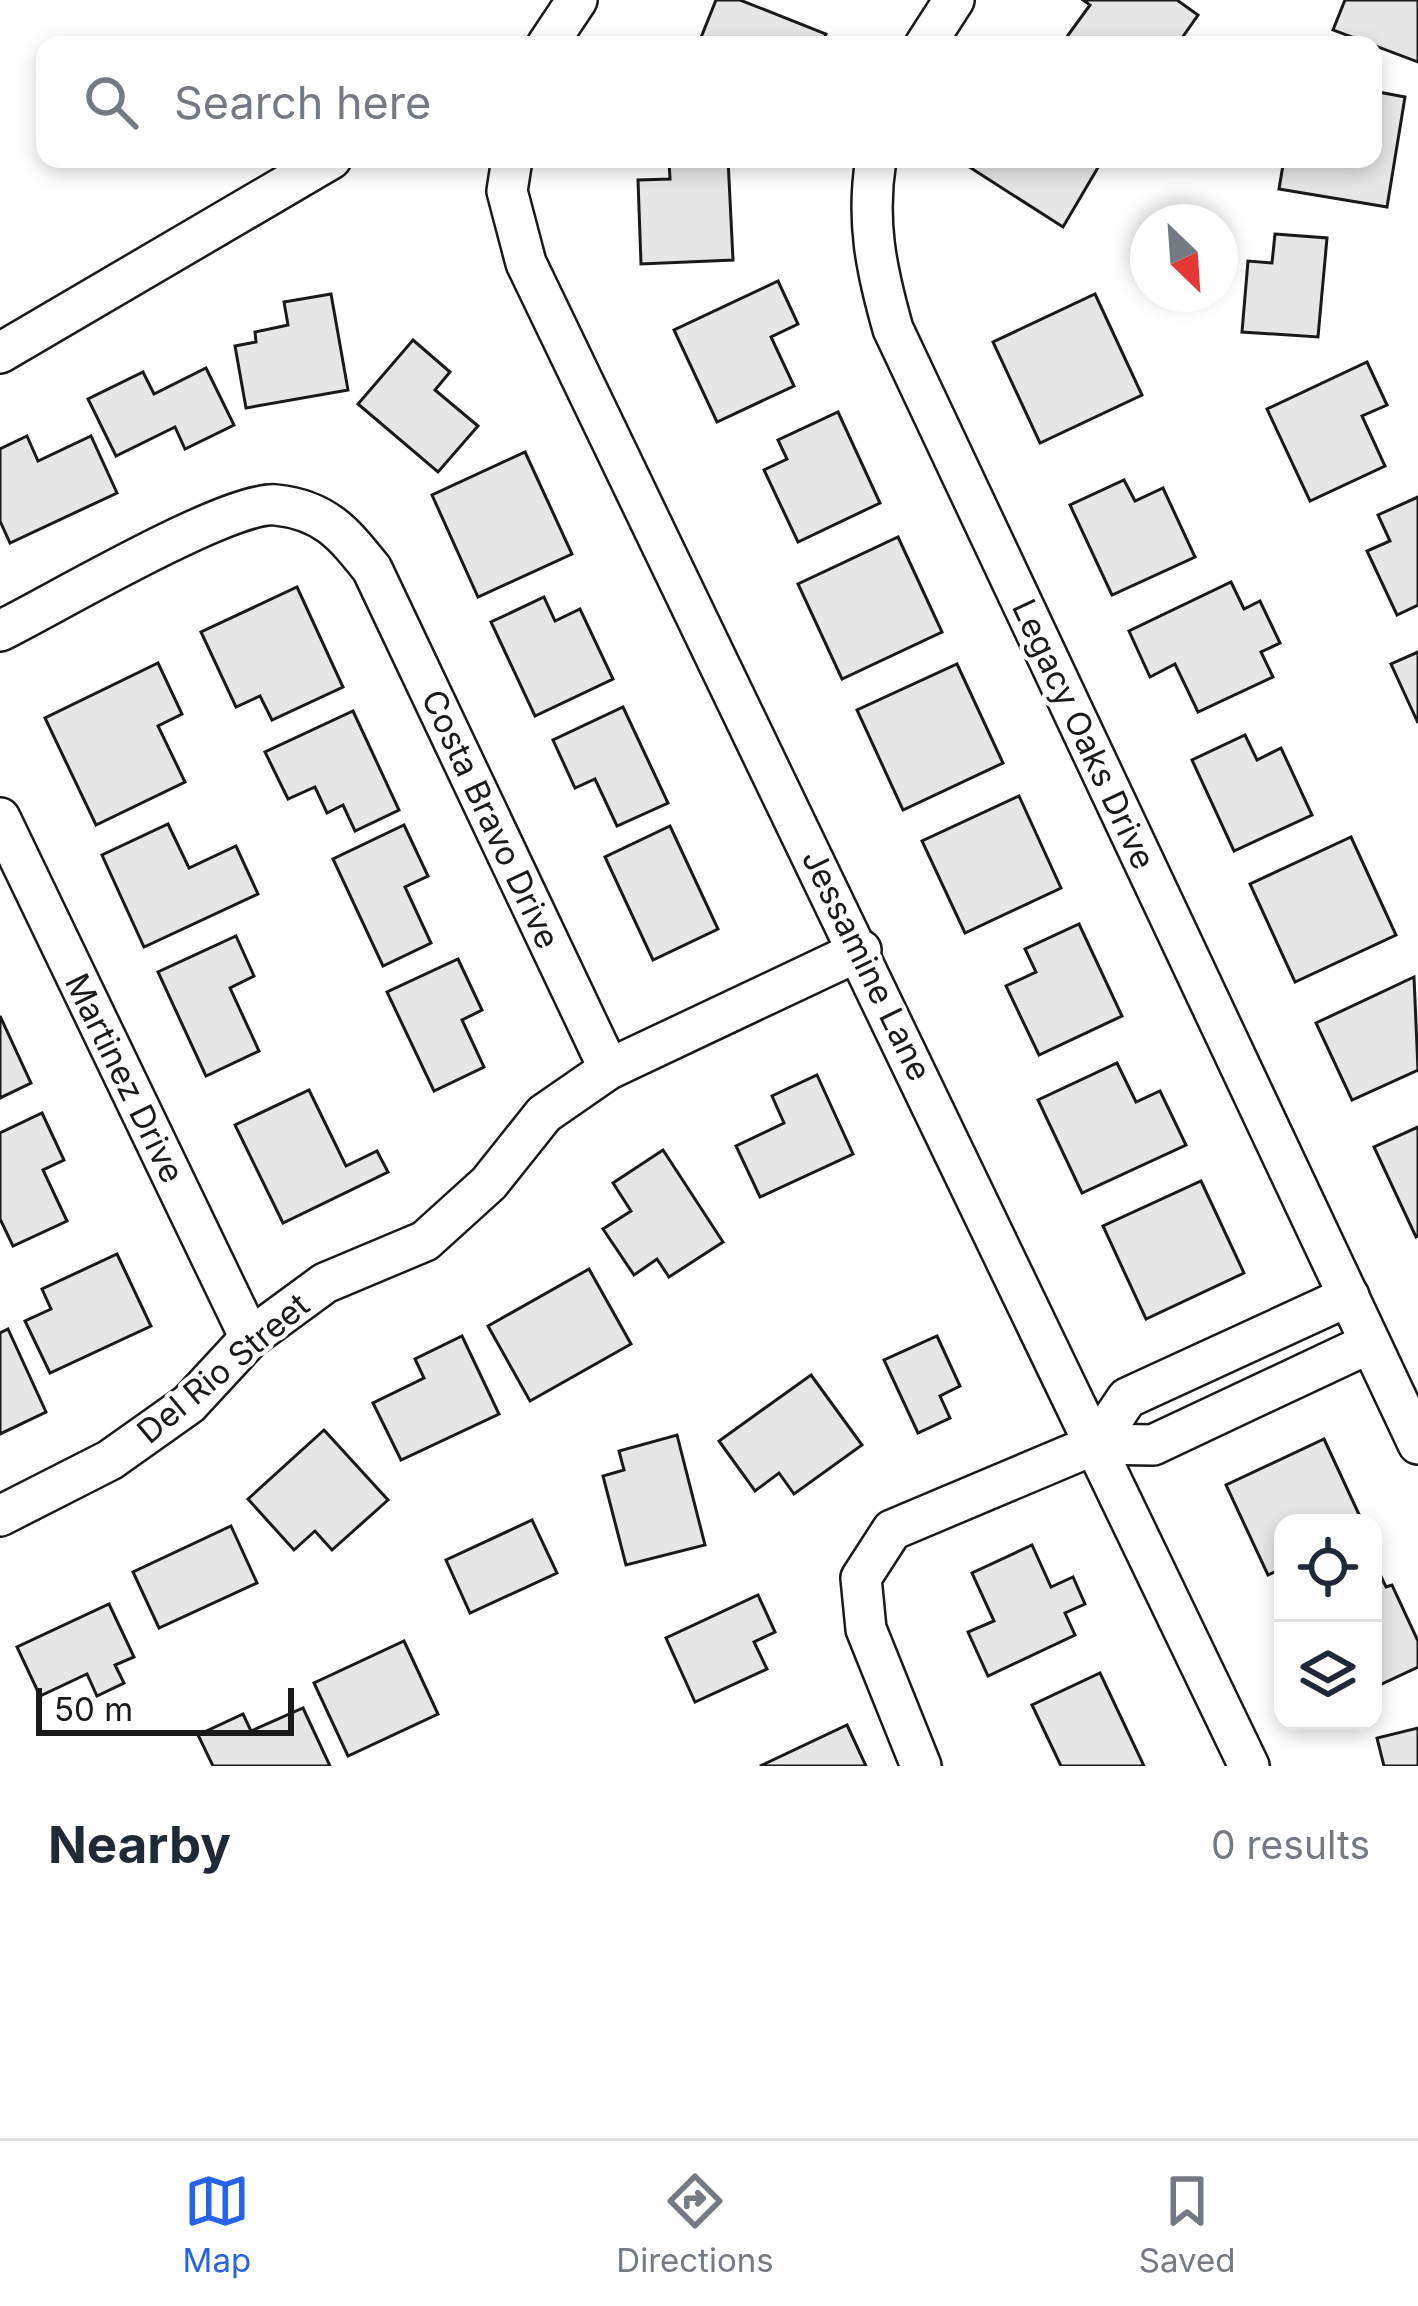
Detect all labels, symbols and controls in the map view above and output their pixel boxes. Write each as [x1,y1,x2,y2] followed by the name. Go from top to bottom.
[36,36,1382,168] search box
[78,69,144,135] icon: search
[174,75,431,130] text: Search here
[1130,204,1238,312] north arrow
[1004,593,1164,875] street label: Legacy Oaks Drive
[413,683,569,955] street label: Costa Bravo Drive
[794,843,940,1087] street label: Jessamine Lane
[57,967,193,1189] street label: Martinez Drive
[129,1284,317,1451] street label: Del Rio Street
[1274,1514,1382,1730] map controls
[1274,1514,1382,1622] button: locate
[1274,1622,1382,1730] button: layers
[36,1682,294,1735] scale bar
[54,1689,133,1729] text: 50 m
[48,1814,231,1875] text: Nearby
[1211,1821,1370,1868] text: 0 results
[183,2168,251,2280] tab: Map
[616,2168,774,2280] tab: Directions
[1139,2168,1235,2280] tab: Saved

